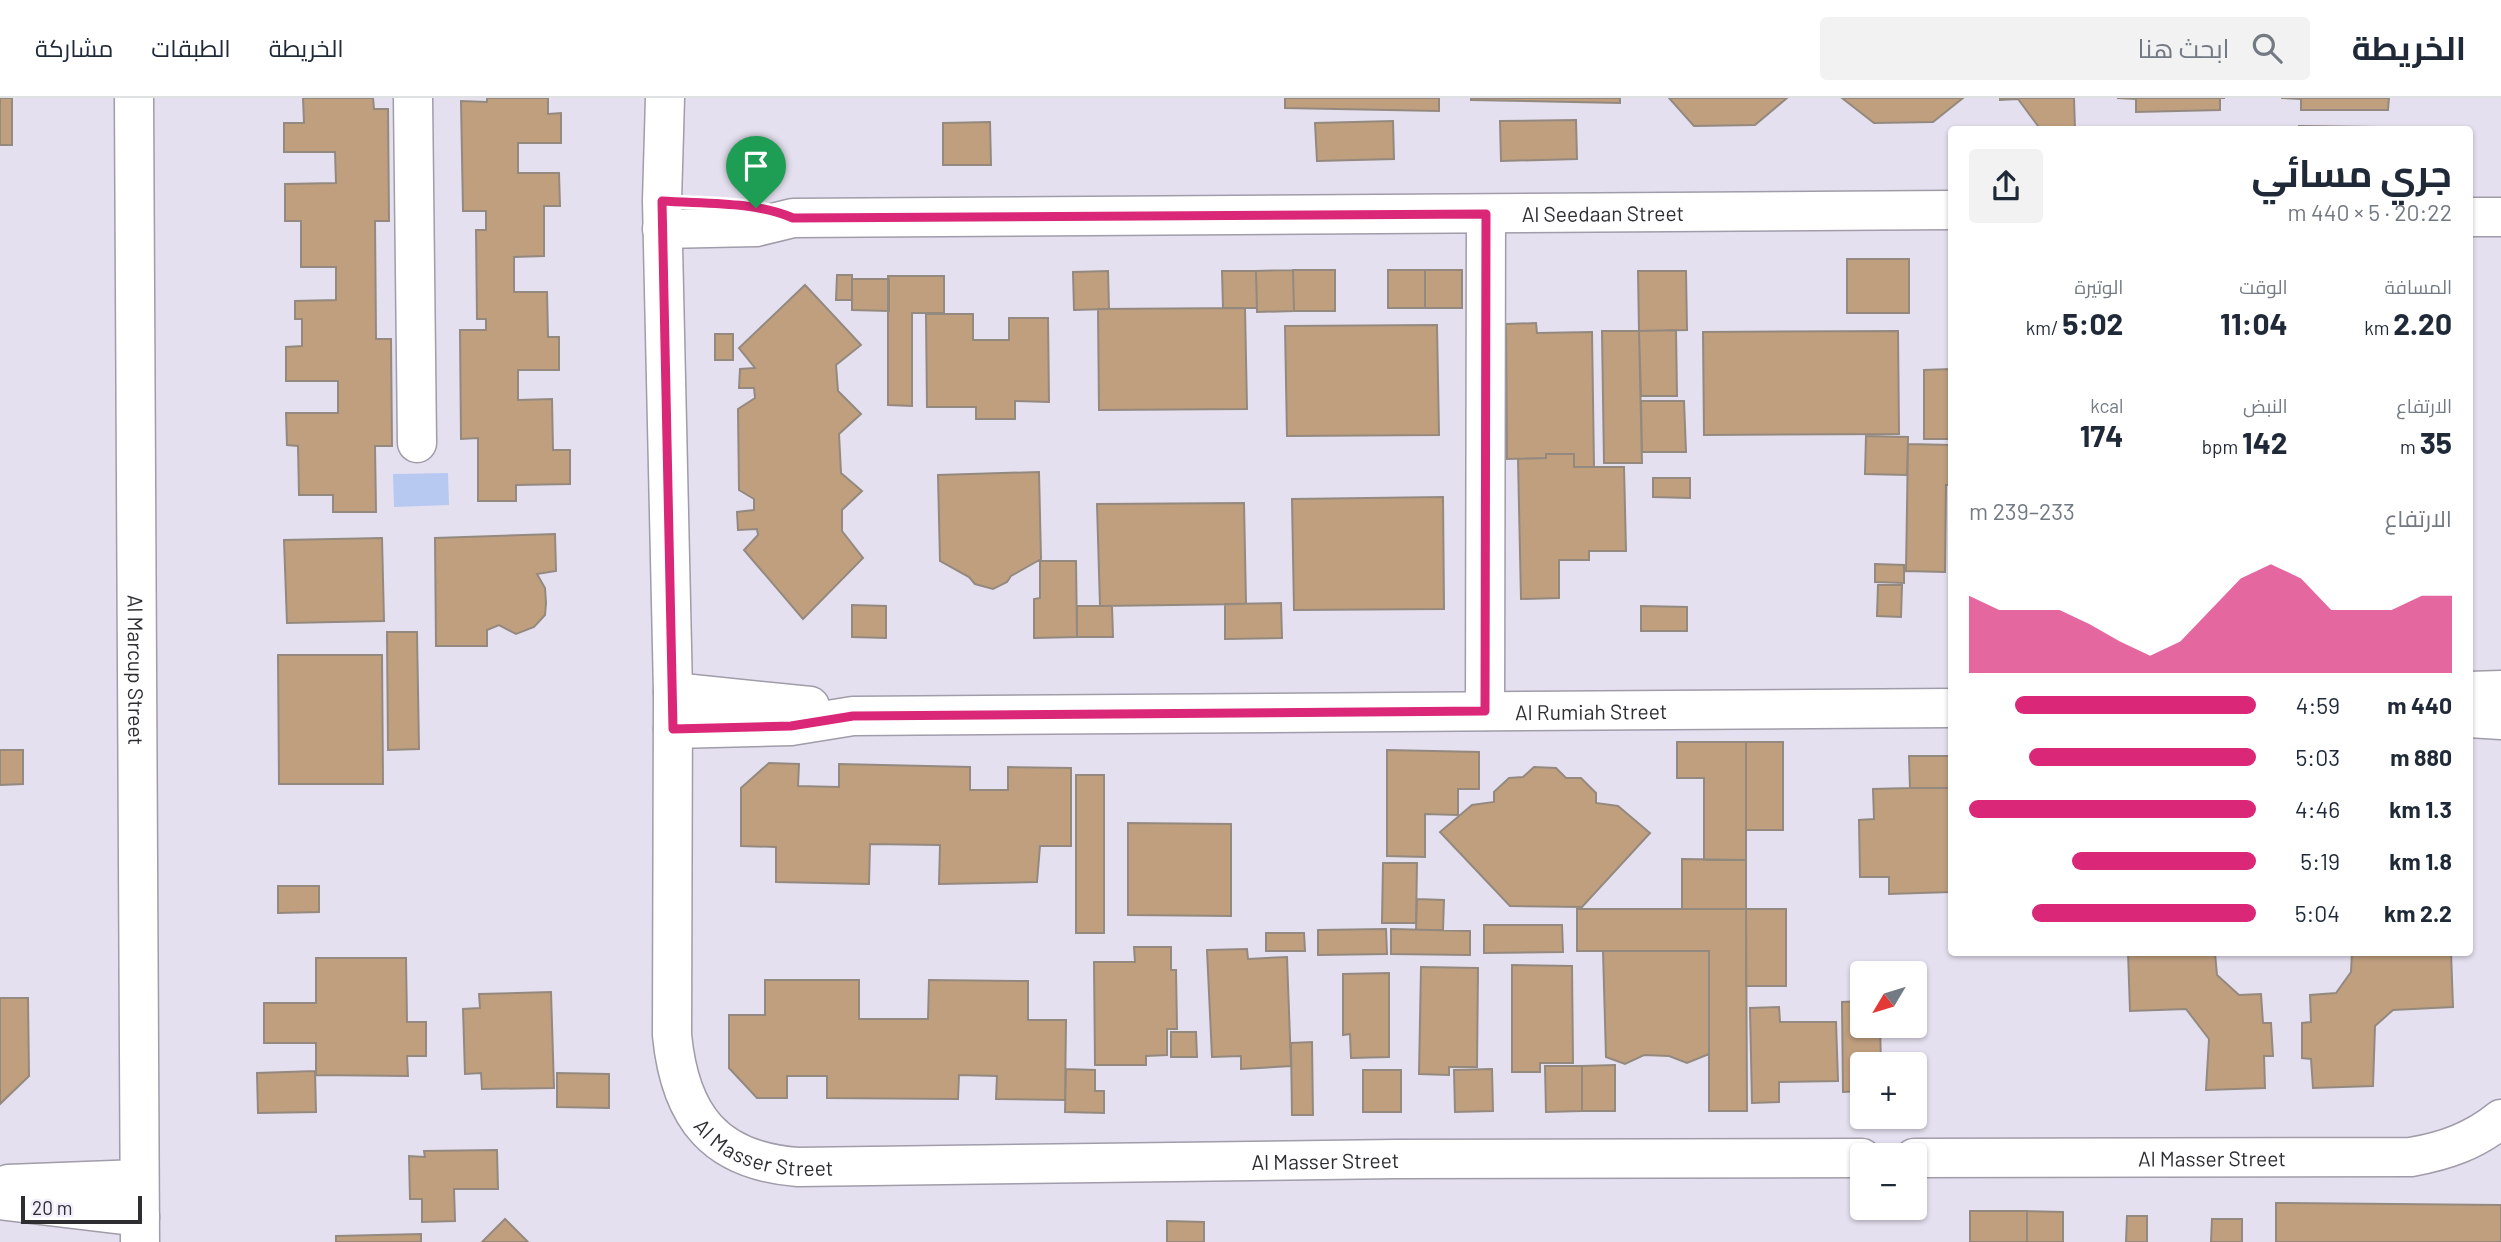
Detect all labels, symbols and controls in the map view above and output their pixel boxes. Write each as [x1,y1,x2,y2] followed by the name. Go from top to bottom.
[1820,17,2310,80] search box
[2352,27,2466,67] text: الخريطة
[2248,29,2286,67] icon: search
[2138,32,2230,63] text: ابحث هنا
[35,33,113,62] text: مشاركة
[151,33,231,62] text: الطبقات
[269,33,344,62] text: الخريطة
[726,136,786,208] pin
[737,147,775,185] icon: arrive
[1969,149,2043,223] button: share
[2251,149,2452,195] text: جري مسائي
[2287,198,2452,226] text: 20:22 · 5 × 440 m
[1522,199,1684,225] street label: Al Seedaan Street
[2075,275,2123,298] text: الوتيرة
[2239,275,2288,298] text: الوقت
[2384,275,2452,298] text: المسافة
[2062,305,2123,341] text: 5:02
[2220,305,2288,341] text: 11:04
[2393,305,2452,341] text: 2.20
[2026,316,2062,339] text: /km
[2364,316,2393,339] text: km
[2090,394,2123,417] text: kcal
[2243,394,2288,417] text: النبض
[2396,394,2452,417] text: الارتفاع
[2080,417,2123,453] text: 174
[2242,424,2288,460] text: 142
[2420,424,2452,460] text: 35
[2202,435,2242,458] text: bpm
[2400,435,2420,458] text: m
[1969,497,2075,525] text: 233–239 m
[2385,504,2452,532] text: الارتفاع
[124,595,150,745] street label: Al Marcup Street
[2296,691,2340,719] text: 4:59
[2387,691,2452,719] text: 440 m
[1515,698,1667,724] street label: Al Rumiah Street
[2296,743,2340,771] text: 5:03
[2390,743,2452,771] text: 880 m
[2295,795,2340,823] text: 4:46
[2389,795,2452,823] text: 1.3 km
[2300,847,2340,875] text: 5:19
[2389,847,2452,875] text: 1.8 km
[2295,899,2340,927] text: 5:04
[2384,899,2452,927] text: 2.2 km
[1850,961,1927,1038] north arrow
[1850,961,1927,1220] map controls
[1850,1052,1927,1129] button: +
[690,1113,833,1180] street label: Al Masser Street
[1850,1143,1927,1220] button: −
[2138,1145,2286,1170] street label: Al Masser Street
[1251,1146,1399,1173] street label: Al Masser Street
[21,1193,142,1225] scale bar
[32,1196,72,1219] text: 20 m

